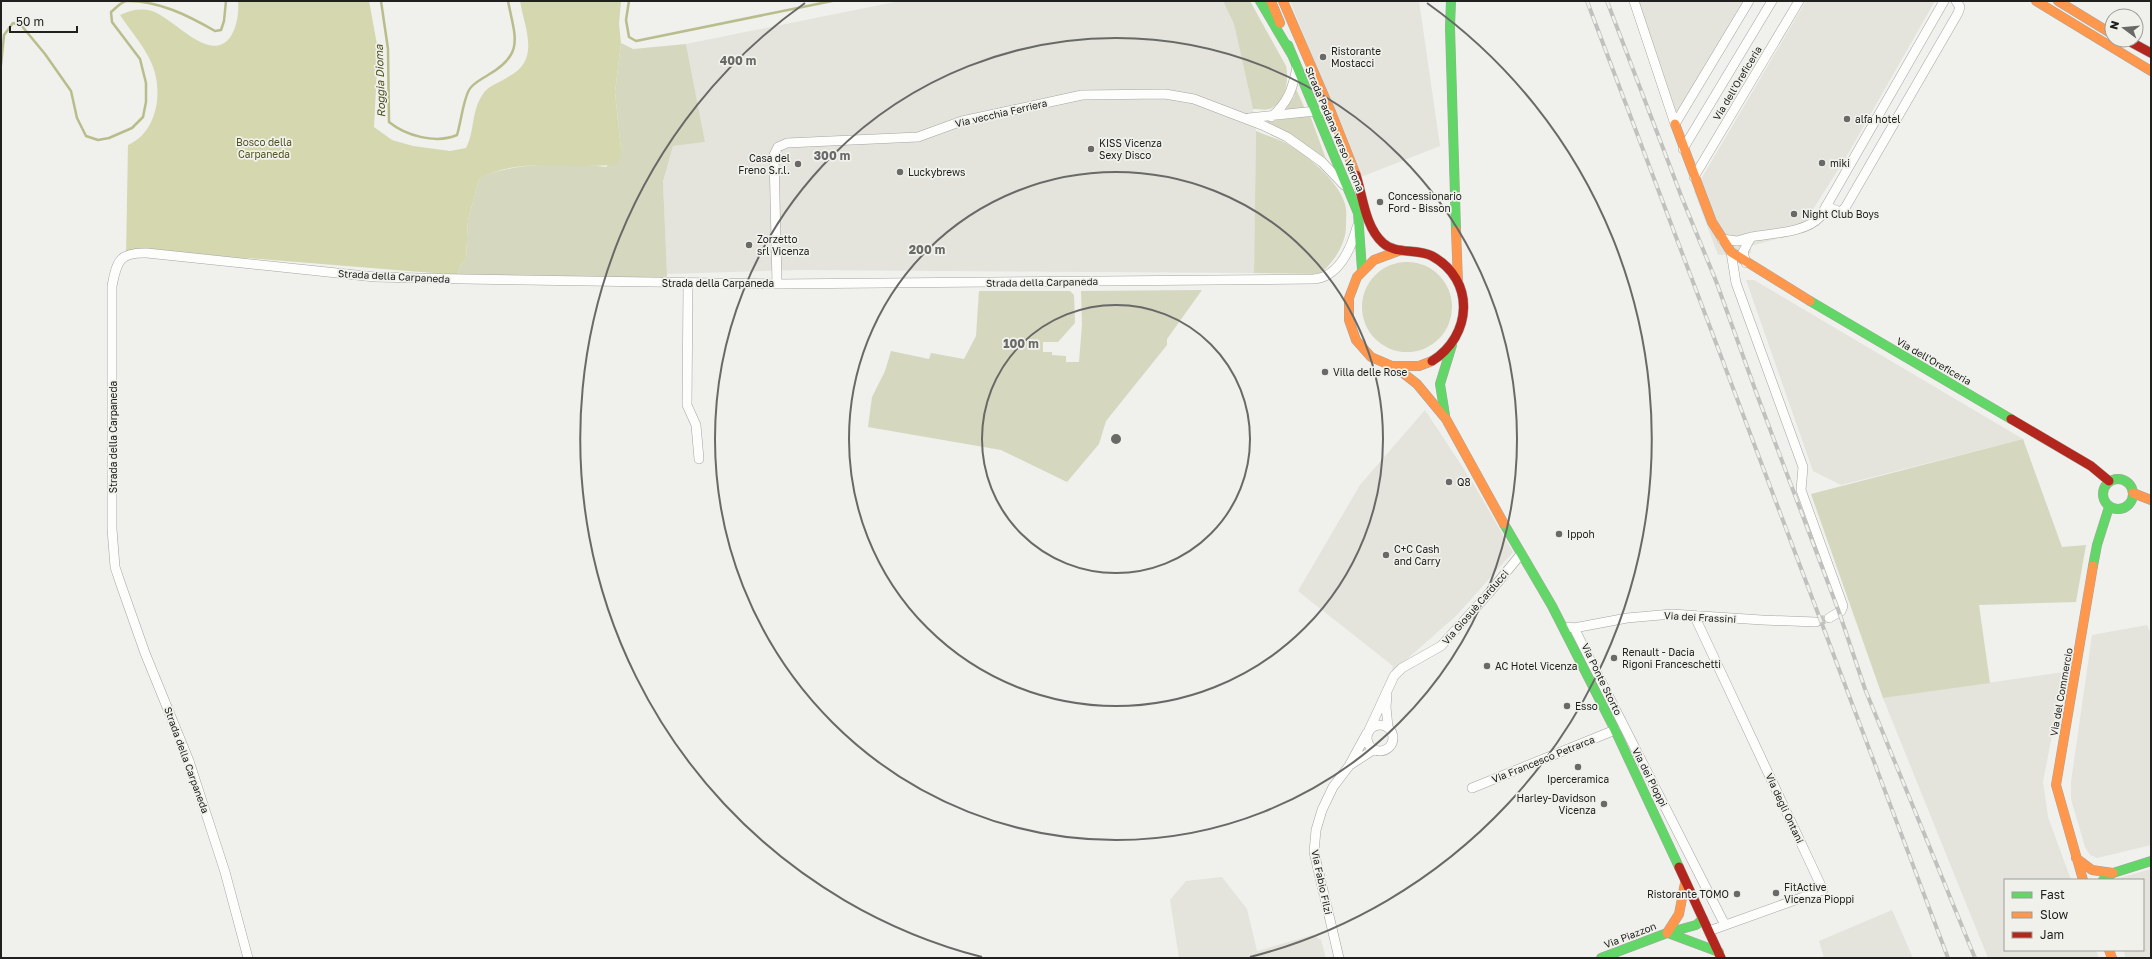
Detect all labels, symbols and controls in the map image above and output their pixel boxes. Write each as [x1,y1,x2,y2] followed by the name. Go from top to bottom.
[10,8,77,34] scale bar
[2104,8,2144,48] north arrow
[16,14,44,29] text: 50 m
[2107,19,2121,31] text: N
[372,44,388,118] water label: Roggia Dioma
[1710,44,1764,122] street label: Via dell'Oreficeria
[1331,45,1381,69] place label: Ristorante Mostacci
[1318,52,1328,62] marker: Ristorante Mostacci
[720,53,756,68] text: 400 m
[1303,65,1367,193] street label: Strada Padana verso Verona
[954,97,1048,129] street label: Via vecchia Ferriera
[1855,113,1900,125] place label: alfa hotel
[1842,114,1852,124] marker: alfa hotel
[236,136,292,160] park label: Bosco della Carpaneda
[1099,137,1162,161] place label: KISS Vicenza Sexy Disco
[1086,144,1096,154] marker: KISS Vicenza Sexy Disco
[814,148,850,163] text: 300 m
[738,152,790,176] place label: Casa del Freno S.r.l.
[1830,157,1850,169] place label: miki
[1817,158,1827,168] marker: miki
[793,159,803,169] marker: Casa del Freno S.r.l.
[908,166,965,178] place label: Luckybrews
[895,167,905,177] marker: Luckybrews
[1388,190,1462,214] place label: Concessionario Ford - Bisson
[1375,197,1385,207] marker: Concessionario Ford - Bisson
[1802,208,1879,220] place label: Night Club Boys
[1789,209,1799,219] marker: Night Club Boys
[757,233,809,257] place label: Zorzetto srl Vicenza
[744,240,754,250] marker: Zorzetto srl Vicenza
[909,242,945,257] text: 200 m
[338,267,450,285] street label: Strada della Carpaneda
[986,275,1098,289] street label: Strada della Carpaneda
[662,277,774,289] street label: Strada della Carpaneda
[1894,335,1974,387] street label: Via dell'Oreficeria
[1003,336,1039,351] text: 100 m
[1333,366,1407,378] place label: Villa delle Rose
[1320,367,1330,377] marker: Villa delle Rose
[107,381,119,493] street label: Strada della Carpaneda
[1109,432,1123,446] centre of rings
[1457,476,1471,488] place label: Q8
[1444,477,1454,487] marker: Q8
[1567,528,1595,540] place label: Ippoh
[1554,529,1564,539] marker: Ippoh
[1394,543,1441,567] place label: C+C Cash and Carry
[1381,550,1391,560] marker: C+C Cash and Carry
[1439,567,1511,647] street label: Via Giosuè Carducci
[1664,609,1736,625] street label: Via dei Frassini
[1579,641,1625,717] street label: Via Ponte Storto
[1622,646,1721,670] place label: Renault - Dacia Rigoni Franceschetti
[2047,647,2075,737] street label: Via del Commercio
[1609,653,1619,663] marker: Renault - Dacia Rigoni Franceschetti
[1495,660,1577,672] place label: AC Hotel Vicenza
[1482,661,1492,671] marker: AC Hotel Vicenza
[1575,700,1598,712] place label: Esso
[1562,701,1572,711] marker: Esso
[162,705,212,815] street label: Strada della Carpaneda
[1490,733,1596,785] street label: Via Francesco Petrarca
[1630,745,1670,809] street label: Via dei Pioppi
[1573,762,1583,772] marker: Iperceramica
[1764,771,1806,845] street label: Via degli Ontani
[1547,773,1609,785] place label: Iperceramica
[1517,792,1596,816] place label: Harley-Davidson Vicenza
[1599,799,1609,809] marker: Harley-Davidson Vicenza
[1309,848,1335,916] street label: Via Fabio Filzi
[2004,879,2144,951] legend
[1784,881,1854,905] place label: FitActive Vicenza Pioppi
[2040,887,2065,902] text: Fast
[1647,888,1729,900] place label: Ristorante TOMO
[1771,888,1781,898] marker: FitActive Vicenza Pioppi
[1732,889,1742,899] marker: Ristorante TOMO
[2040,907,2068,922] text: Slow
[1602,920,1658,950] street label: Via Piazzon
[2040,927,2064,942] text: Jam

